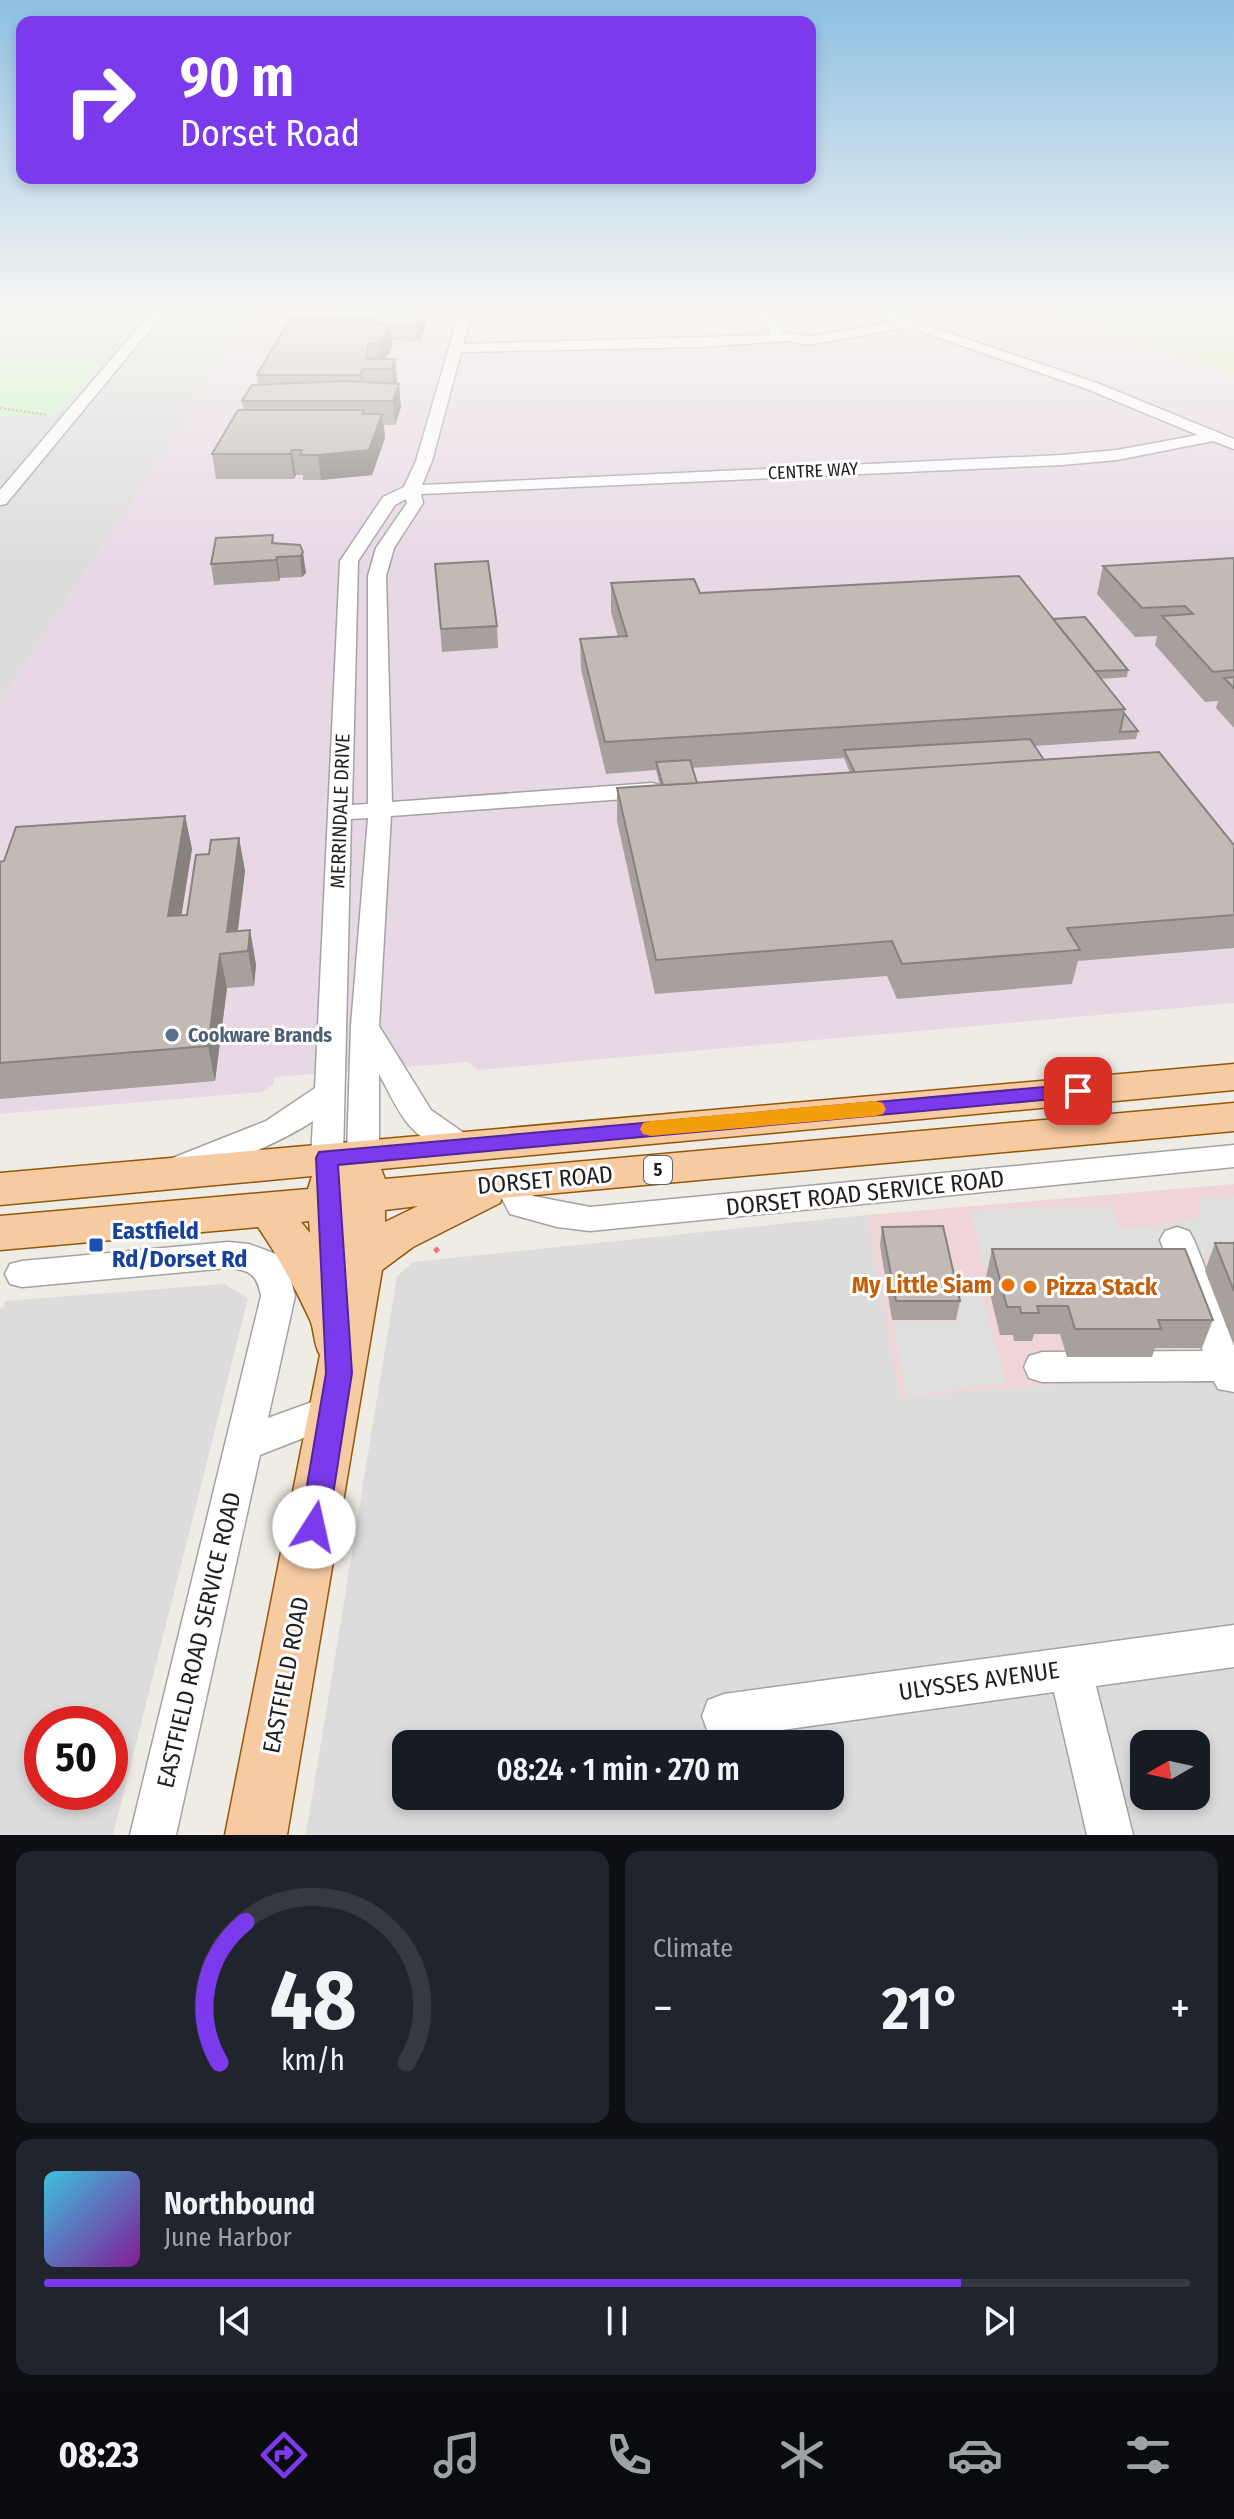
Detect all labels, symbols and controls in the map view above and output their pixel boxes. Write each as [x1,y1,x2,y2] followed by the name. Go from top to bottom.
[180,44,294,111] text: 90 m
[48,48,152,152] icon: right
[180,112,360,156] text: Dorset Road
[767,458,859,484] street label: CENTRE WAY
[325,733,355,889] street label: MERRINDALE DRIVE
[188,1023,332,1047] place label: Cookware Brands
[163,1026,181,1044] marker: Cookware Brands
[1044,1057,1112,1125] pin
[1056,1069,1100,1113] icon: arrive
[644,1156,672,1184] road number: 5
[476,1160,614,1200] street label: DORSET ROAD
[724,1164,1006,1222] street label: DORSET ROAD SERVICE ROAD
[112,1217,247,1273] place label: Eastfield Rd/Dorset Rd
[87,1236,105,1254] marker: Eastfield Rd/Dorset Rd
[852,1271,992,1299] place label: My Little Siam
[1046,1273,1158,1301] place label: Pizza Stack
[999,1276,1017,1294] marker: My Little Siam
[1021,1278,1039,1296] marker: Pizza Stack
[272,1485,356,1569] position arrow
[151,1489,247,1791] street label: EASTFIELD ROAD SERVICE ROAD
[257,1594,315,1756] street label: EASTFIELD ROAD
[897,1656,1061,1706] street label: ULYSSES AVENUE
[24,1706,128,1810] speed limit sign: 50
[1130,1730,1210,1810] north arrow
[1130,1730,1210,1810] map controls
[496,1752,740,1788] text: 08:24 · 1 min · 270 m
[653,1933,733,1964] text: Climate
[269,1951,356,2051] text: 48
[882,1973,961,2045] text: 21°
[653,1982,673,2035] text: −
[1170,1982,1190,2035] text: +
[281,2043,344,2078] text: km/h
[164,2186,315,2222] text: Northbound
[164,2222,292,2253] text: June Harbor
[213,2299,257,2343] icon: previous
[595,2299,639,2343] icon: pause
[977,2299,1021,2343] icon: next
[256,2427,312,2483] icon: directions
[429,2427,485,2483] icon: music
[601,2427,657,2483] icon: phone
[774,2427,830,2483] icon: climate
[947,2427,1003,2483] icon: car
[1120,2427,1176,2483] icon: filters
[58,2433,139,2477] text: 08:23

